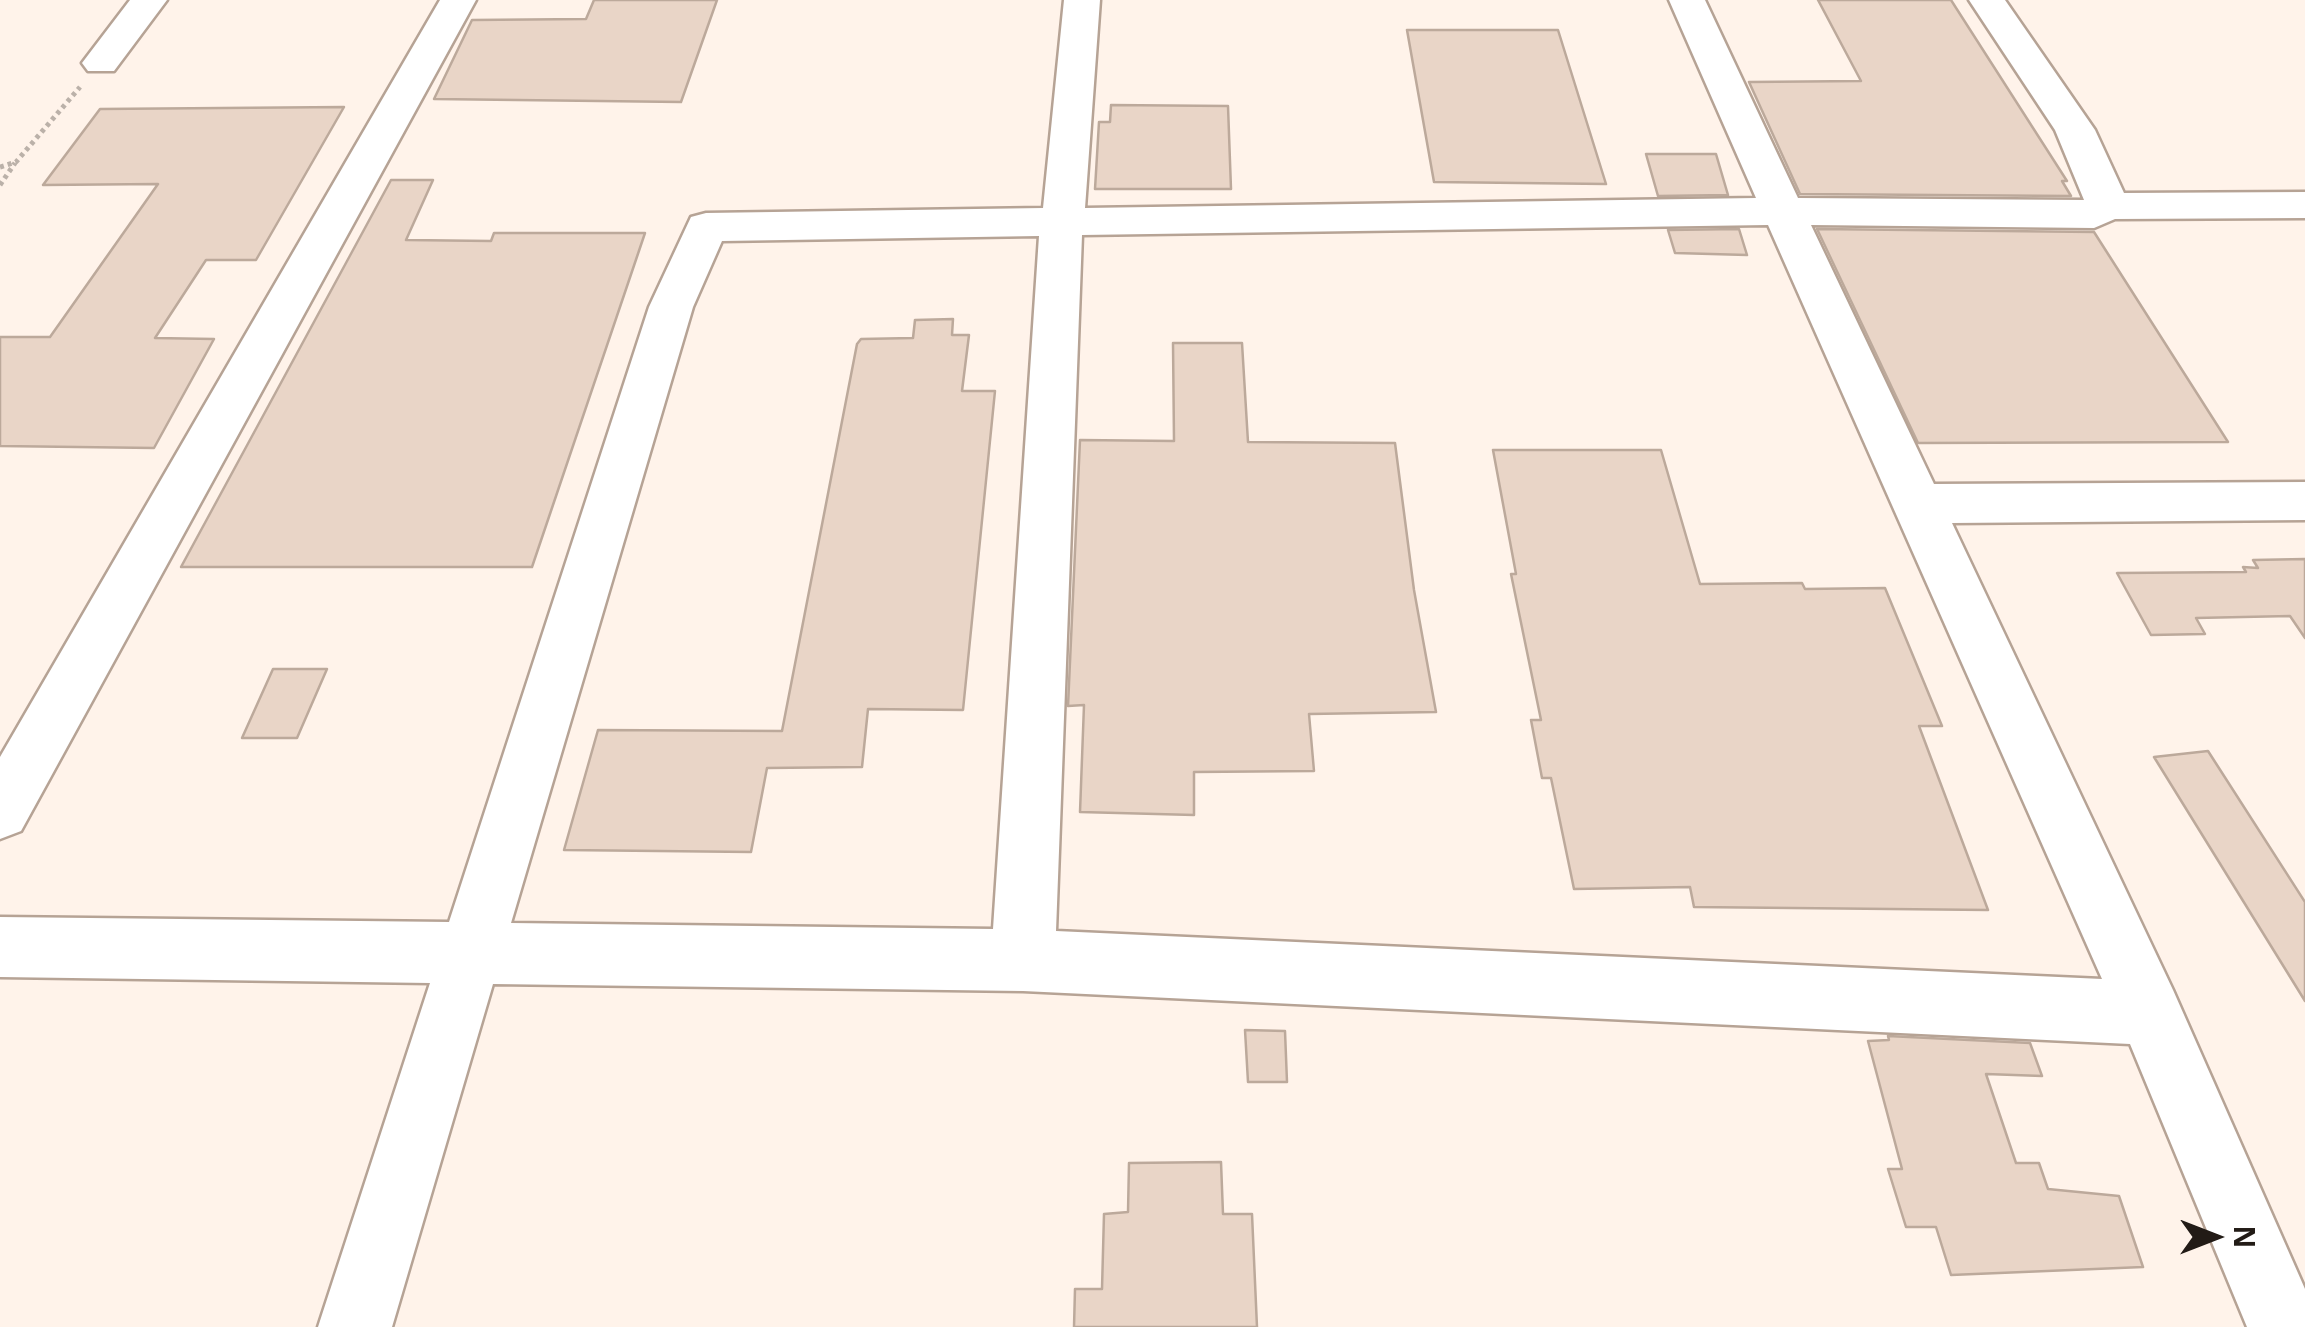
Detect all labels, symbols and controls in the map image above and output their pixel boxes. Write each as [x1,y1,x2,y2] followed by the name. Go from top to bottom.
[2165,1187,2265,1287] north arrow
[2226,1226,2264,1248] text: N

